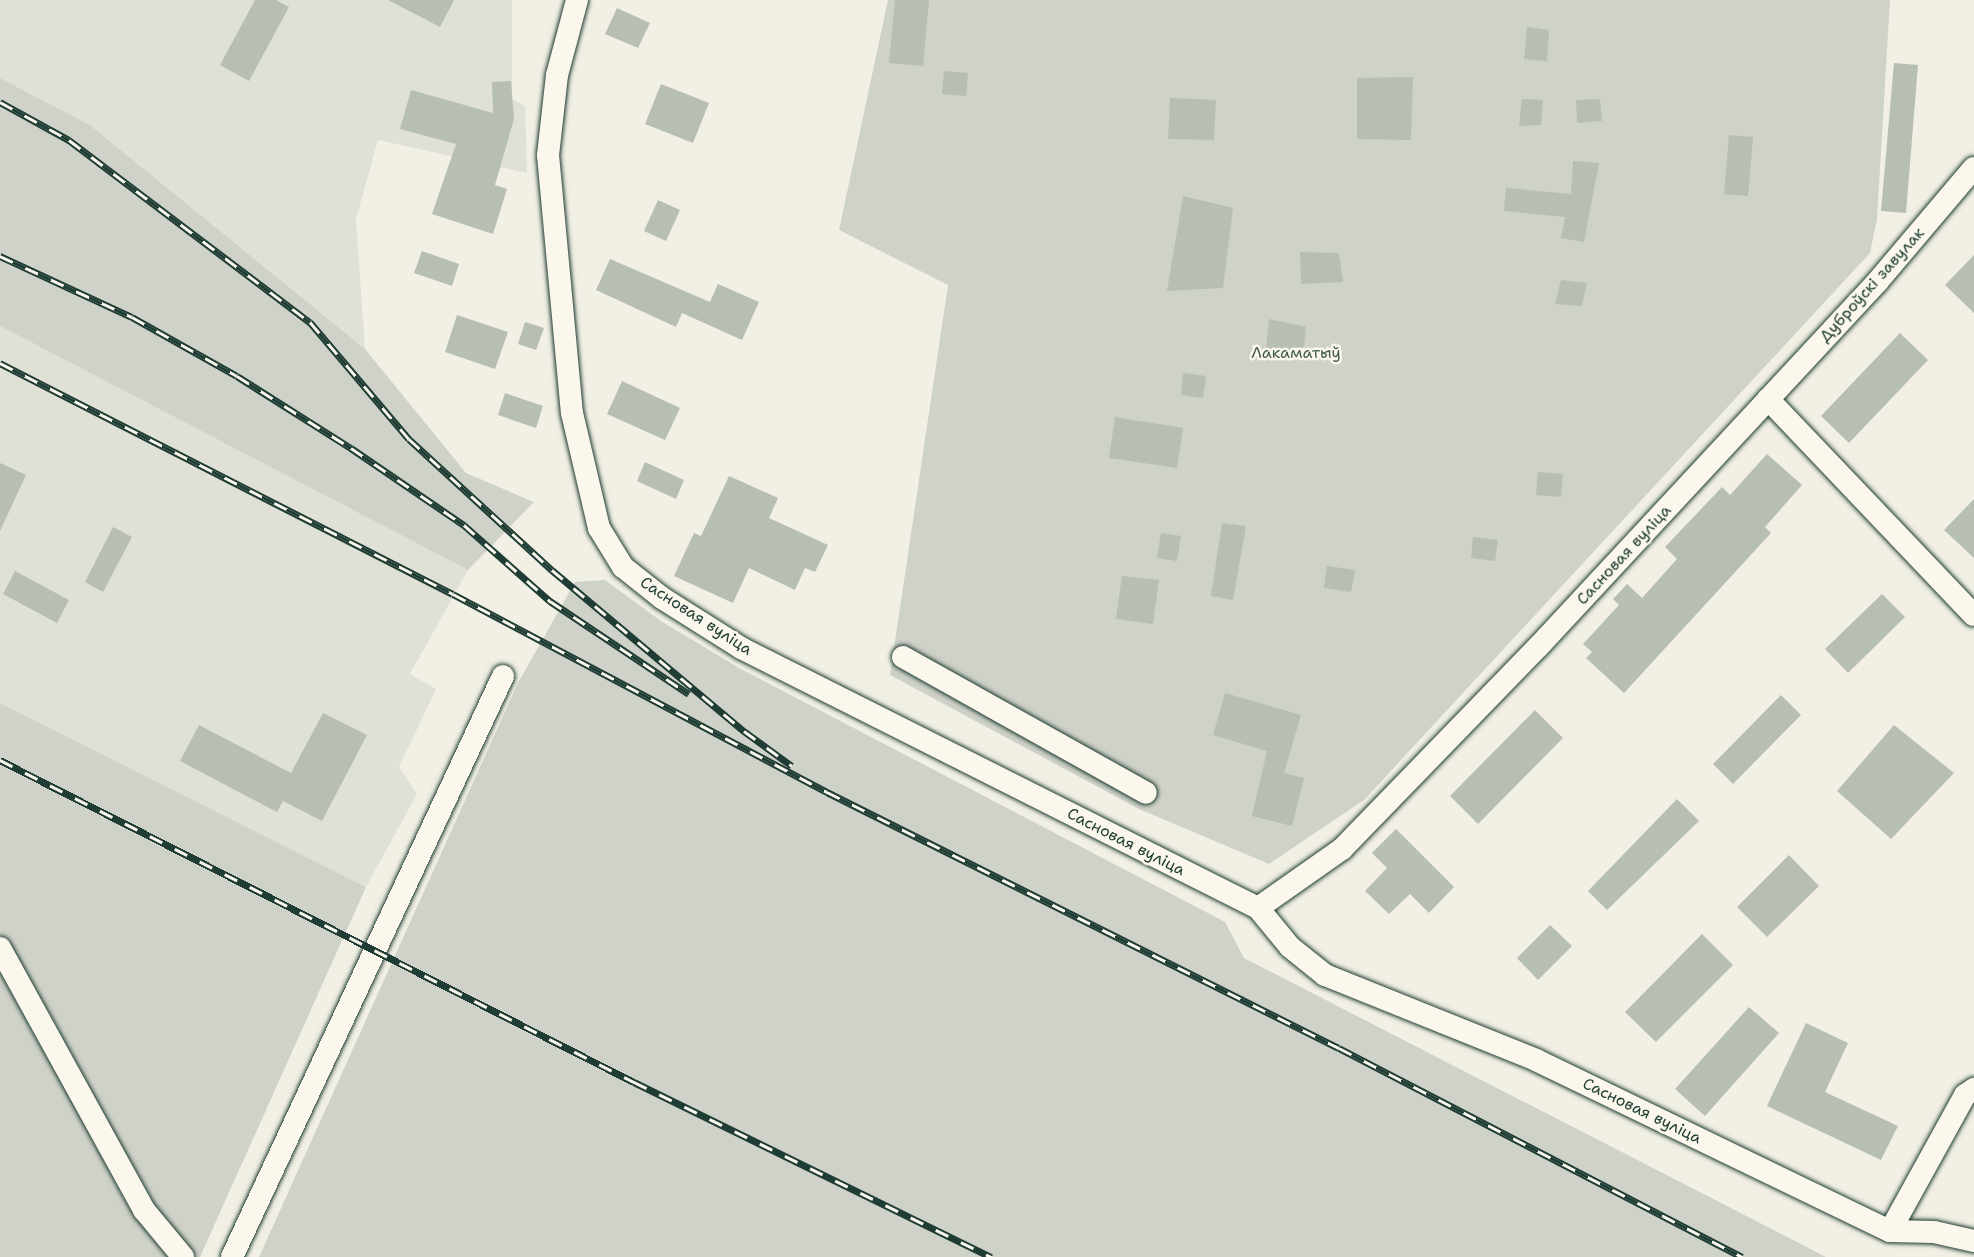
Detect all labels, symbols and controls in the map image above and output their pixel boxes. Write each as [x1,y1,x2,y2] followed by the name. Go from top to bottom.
[1815,224,1929,346] street label: Дуброўскі завулак
[1251,343,1341,363] park label: Лакаматыў
[1573,501,1675,609] street label: Сасновая вуліца
[636,573,756,659] street label: Сасновая вуліца
[1064,804,1188,880] street label: Сасновая вуліца
[1579,1074,1705,1148] street label: Сасновая вуліца

